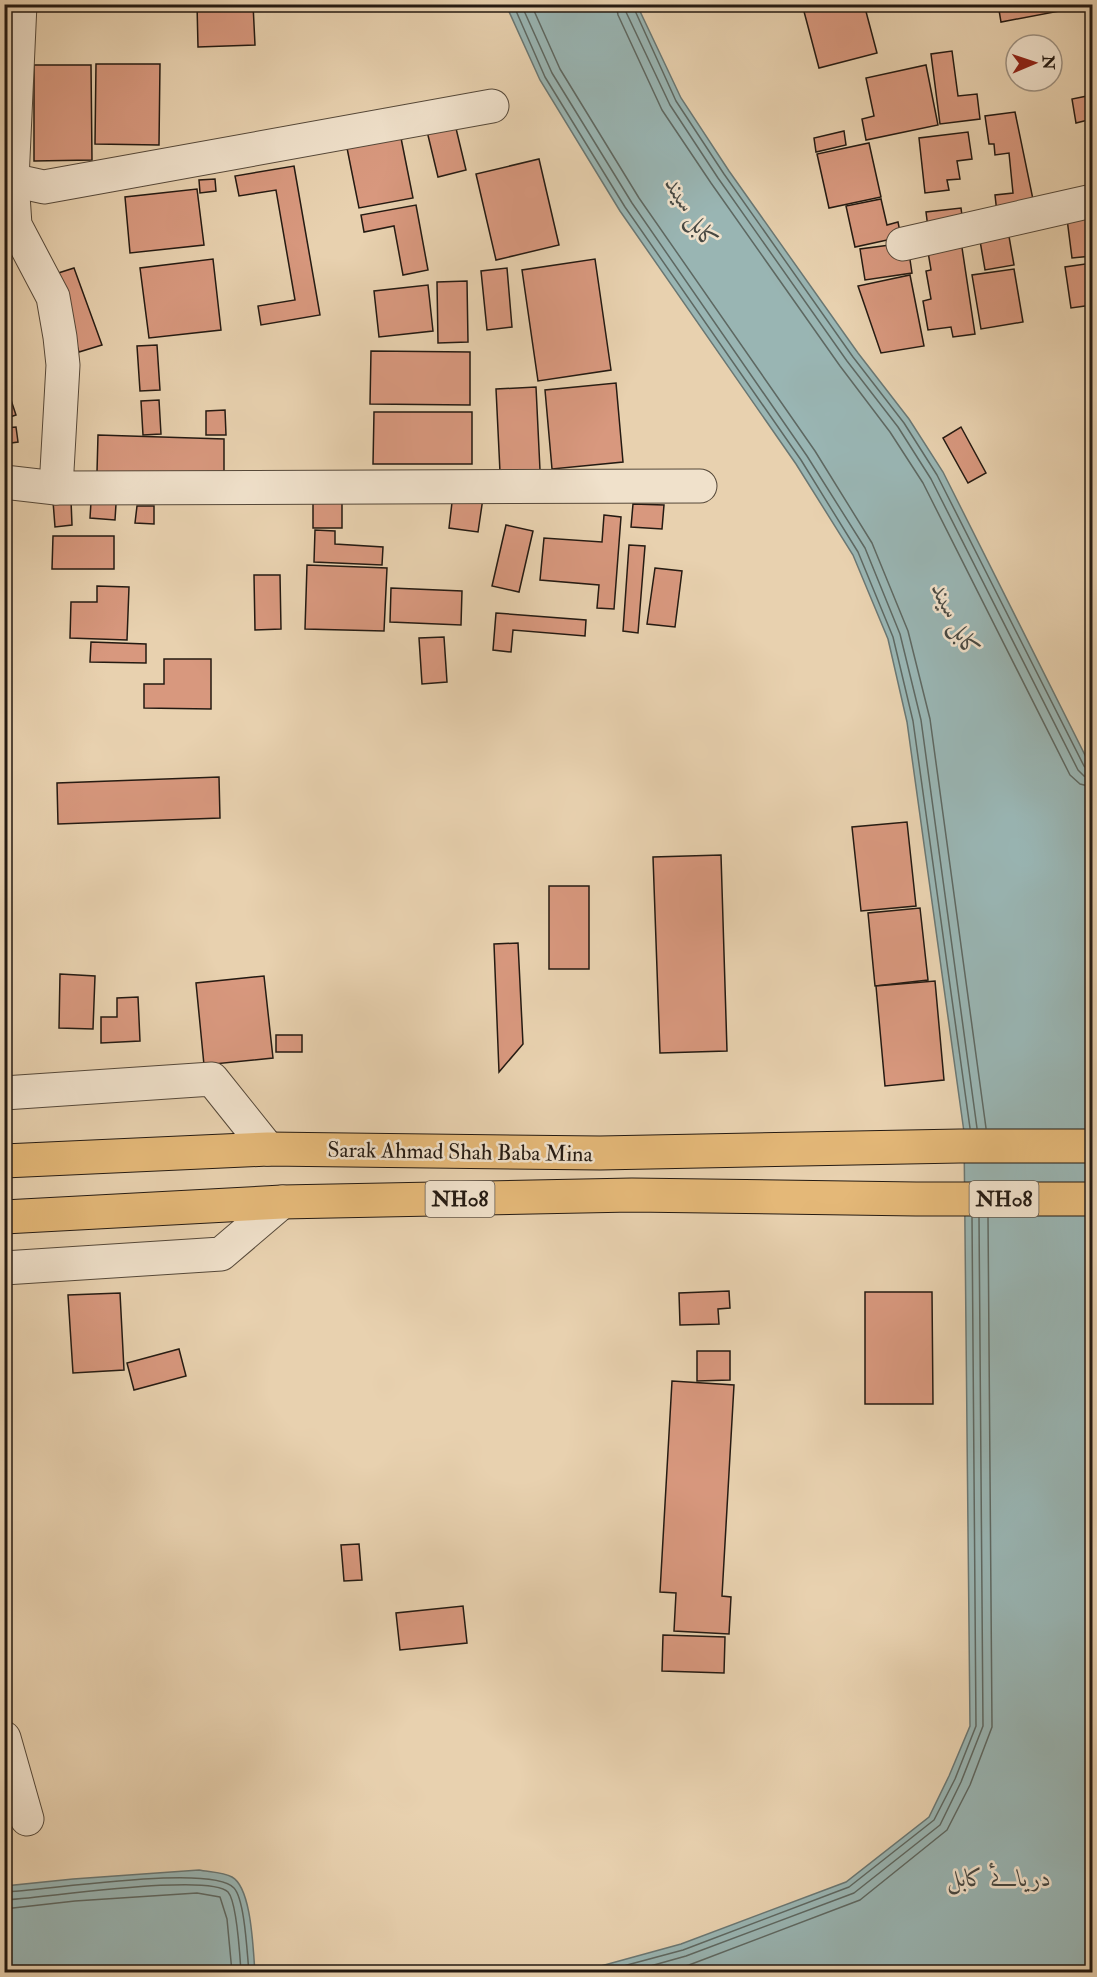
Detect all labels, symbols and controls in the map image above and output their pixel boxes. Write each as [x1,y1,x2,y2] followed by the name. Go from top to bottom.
[1004,33,1064,93] north arrow
[1038,54,1058,71] text: N
[656,171,726,256] water label: کابل سيند
[923,577,988,663] water label: کابل سيند
[327,1136,594,1168] street label: Sarak Ahmad Shah Baba Mina
[426,1181,494,1217] road number: NH08
[970,1181,1038,1217] road number: NH08
[947,1862,1051,1895] water label: دریائے کابل

